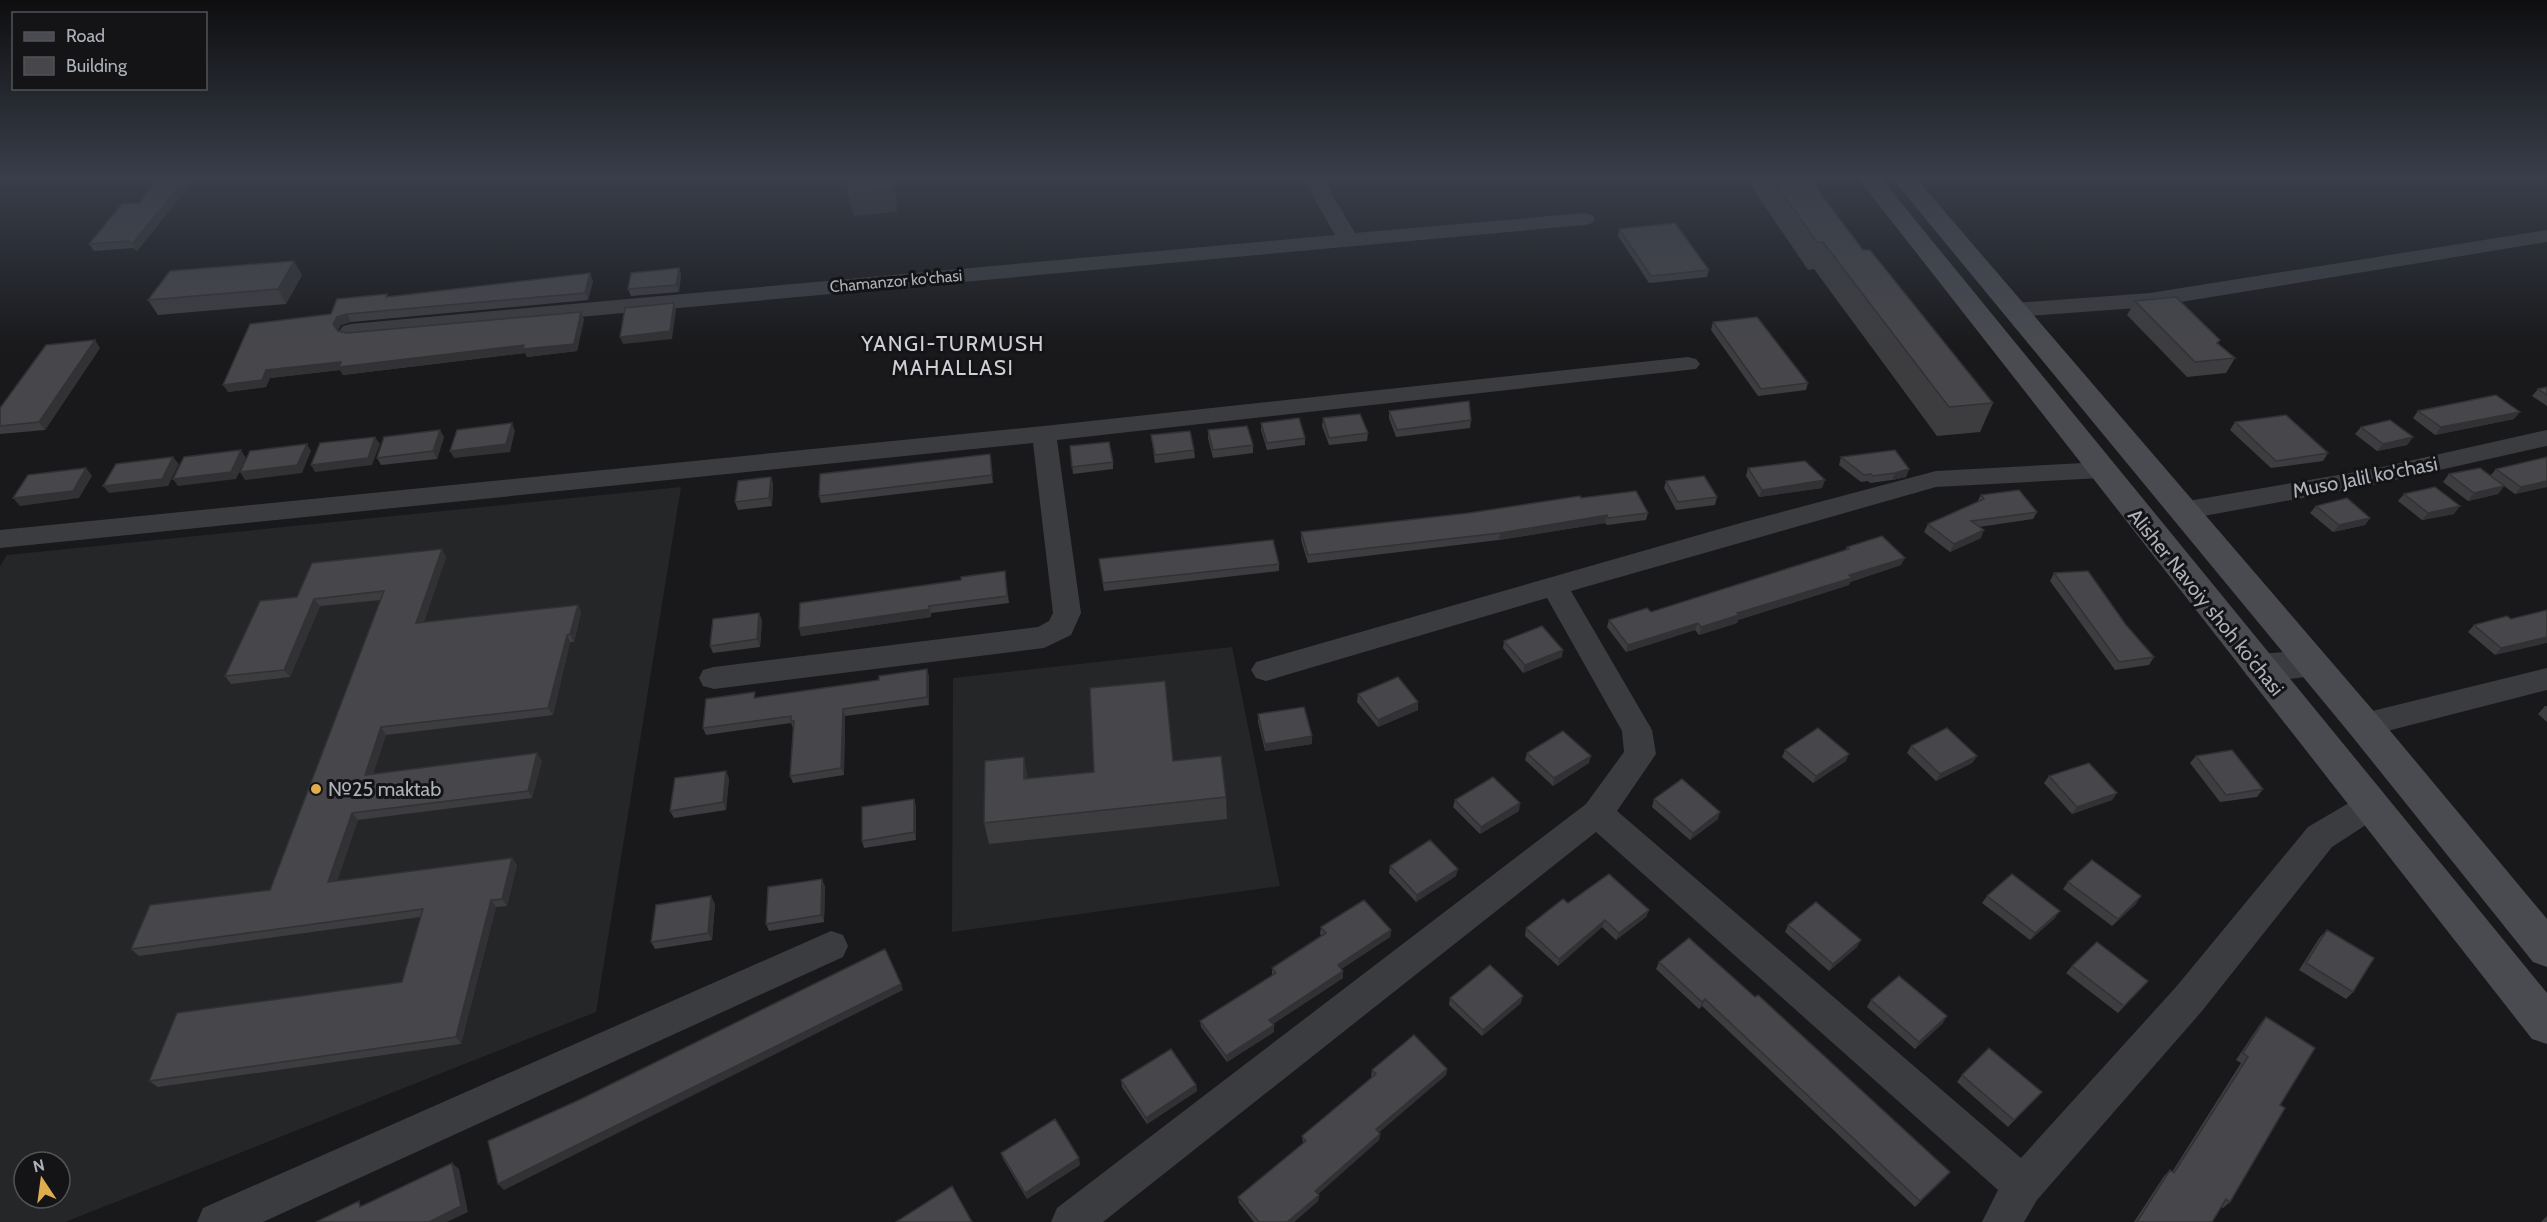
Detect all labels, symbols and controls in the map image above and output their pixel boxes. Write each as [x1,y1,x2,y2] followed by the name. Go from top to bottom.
[12,12,207,90] legend
[66,25,105,47] text: Road
[66,55,128,77] text: Building
[829,266,963,296] street label: Chamanzor ko'chasi
[860,331,1045,380] district label: YANGI-TURMUSH MAHALLASI
[2290,451,2440,503] street label: Muso Jalil ko'chasi
[2123,504,2289,700] street label: Alisher Navoiy shoh ko'chasi
[328,777,441,801] place label: №25 maktab
[309,782,323,796] marker: №25 maktab
[12,1150,72,1210] north arrow
[31,1155,46,1176] text: N

